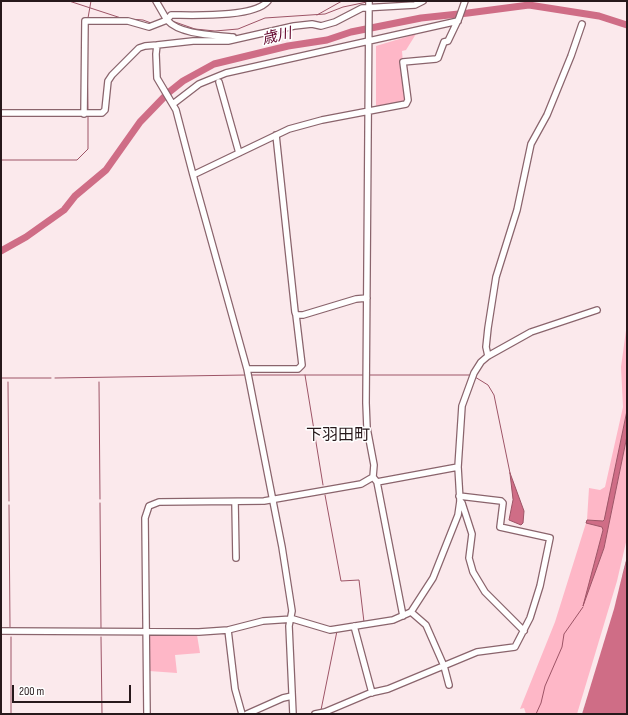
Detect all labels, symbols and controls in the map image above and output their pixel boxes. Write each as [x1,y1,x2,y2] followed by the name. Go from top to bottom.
[260,25,294,49] water label: 歳川
[306,426,370,446] district label: 下羽田町
[14,677,133,703] scale bar
[19,684,44,699] text: 200 m

